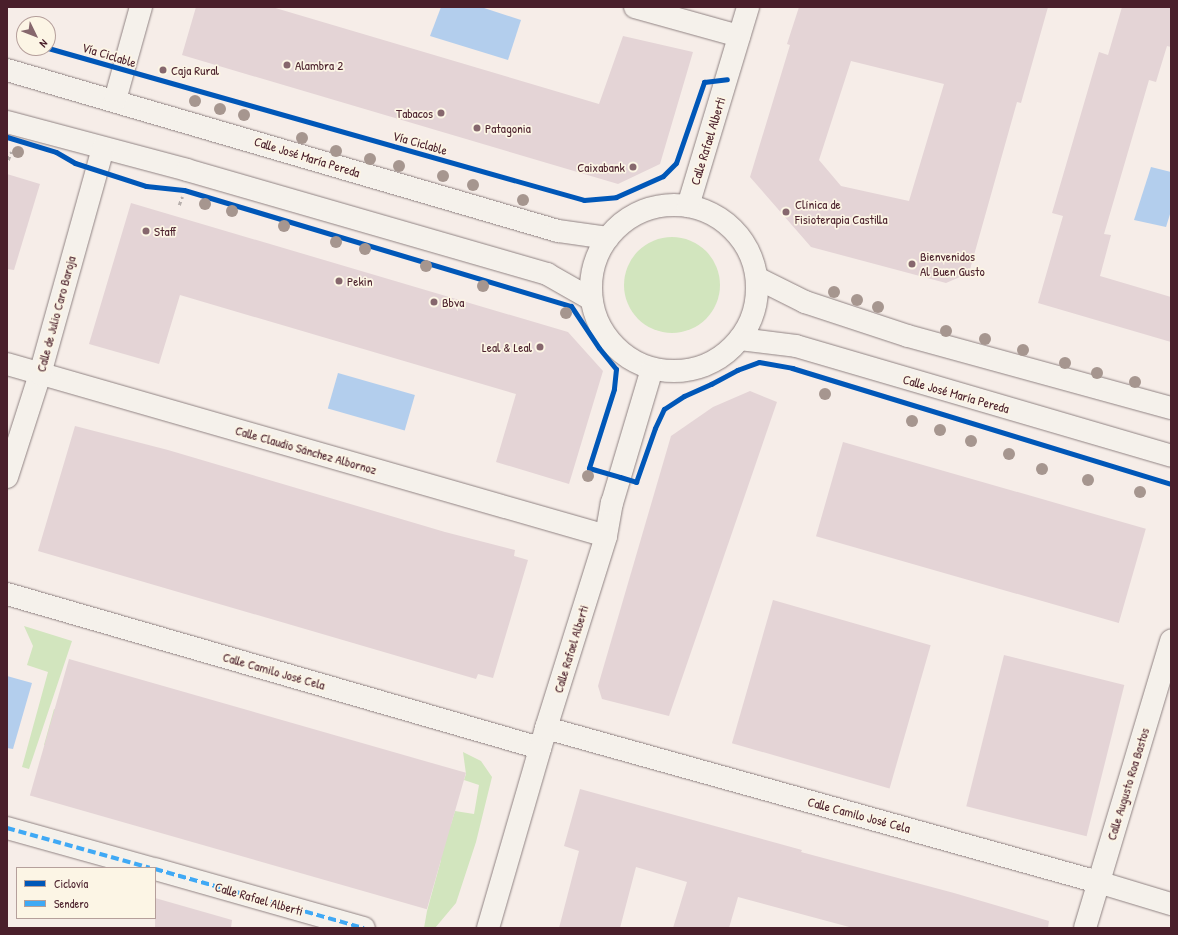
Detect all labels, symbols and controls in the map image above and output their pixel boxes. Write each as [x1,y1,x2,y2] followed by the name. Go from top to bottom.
[16,16,56,56] north arrow
[37,37,51,50] text: N
[80,39,138,71] street label: Vía Ciclable
[295,57,343,73] place label: Alambra 2
[282,60,292,70] marker: Alambra 2
[171,62,219,78] place label: Caja Rural
[158,65,168,75] marker: Caja Rural
[687,95,729,187] street label: Calle Rafael Alberti
[396,105,433,121] place label: Tabacos
[436,108,446,118] marker: Tabacos
[485,120,531,136] place label: Patagonia
[472,123,482,133] marker: Patagonia
[391,128,449,158] street label: Vía Ciclable
[252,133,362,181] street label: Calle José María Pereda
[577,159,625,175] place label: Caixabank
[628,162,638,172] marker: Caixabank
[795,197,888,228] place label: Clínica de Fisioterapia Castilla
[780,206,792,218] marker: Clínica de Fisioterapia Castilla
[154,223,176,239] place label: Staff
[141,226,151,236] marker: Staff
[920,249,985,280] place label: Bienvenidos Al Buen Gusto
[33,254,79,374] street label: Calle de Julio Caro Baroja
[907,259,917,269] marker: Bienvenidos Al Buen Gusto
[347,273,373,289] place label: Pekin
[334,276,344,286] marker: Pekin
[442,294,464,310] place label: Bbva
[429,297,439,307] marker: Bbva
[482,339,532,355] place label: Leal & Leal
[535,342,545,352] marker: Leal & Leal
[901,371,1011,417] street label: Calle José María Pereda
[234,422,378,478] street label: Calle Claudio Sánchez Albornoz
[550,603,592,695] street label: Calle Rafael Alberti
[221,649,327,693] street label: Calle Camilo José Cela
[1103,726,1153,842] street label: Calle Augusto Roa Bastos
[806,794,912,836] street label: Calle Camilo José Cela
[16,867,156,919] legend
[54,875,88,892] text: Ciclovía
[213,879,305,919] street label: Calle Rafael Alberti
[54,895,89,912] text: Sendero

